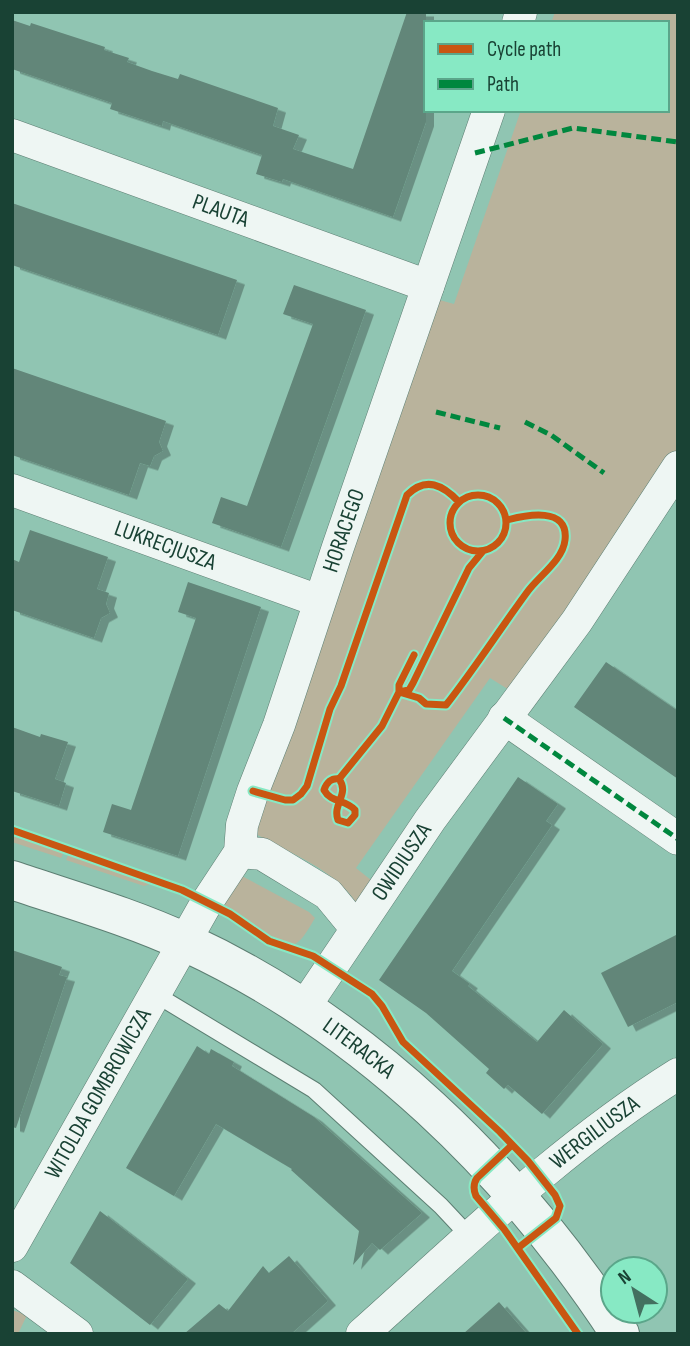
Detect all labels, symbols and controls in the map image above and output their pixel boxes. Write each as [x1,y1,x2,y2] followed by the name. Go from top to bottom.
[424,21,669,112] legend
[487,37,561,62] text: Cycle path
[487,72,519,97] text: Path
[189,188,253,234] street label: PLAUTA
[317,485,371,576] street label: HORACEGO
[111,514,220,577] street label: LUKRECJUSZA
[366,818,438,906] street label: OWIDIUSZA
[39,1003,158,1184] street label: WITOLDA GOMBROWICZA
[317,1012,401,1085] street label: LITERACKA
[544,1090,645,1175] street label: WERGILIUSZA
[599,1255,669,1325] north arrow
[614,1265,636,1290] text: N

